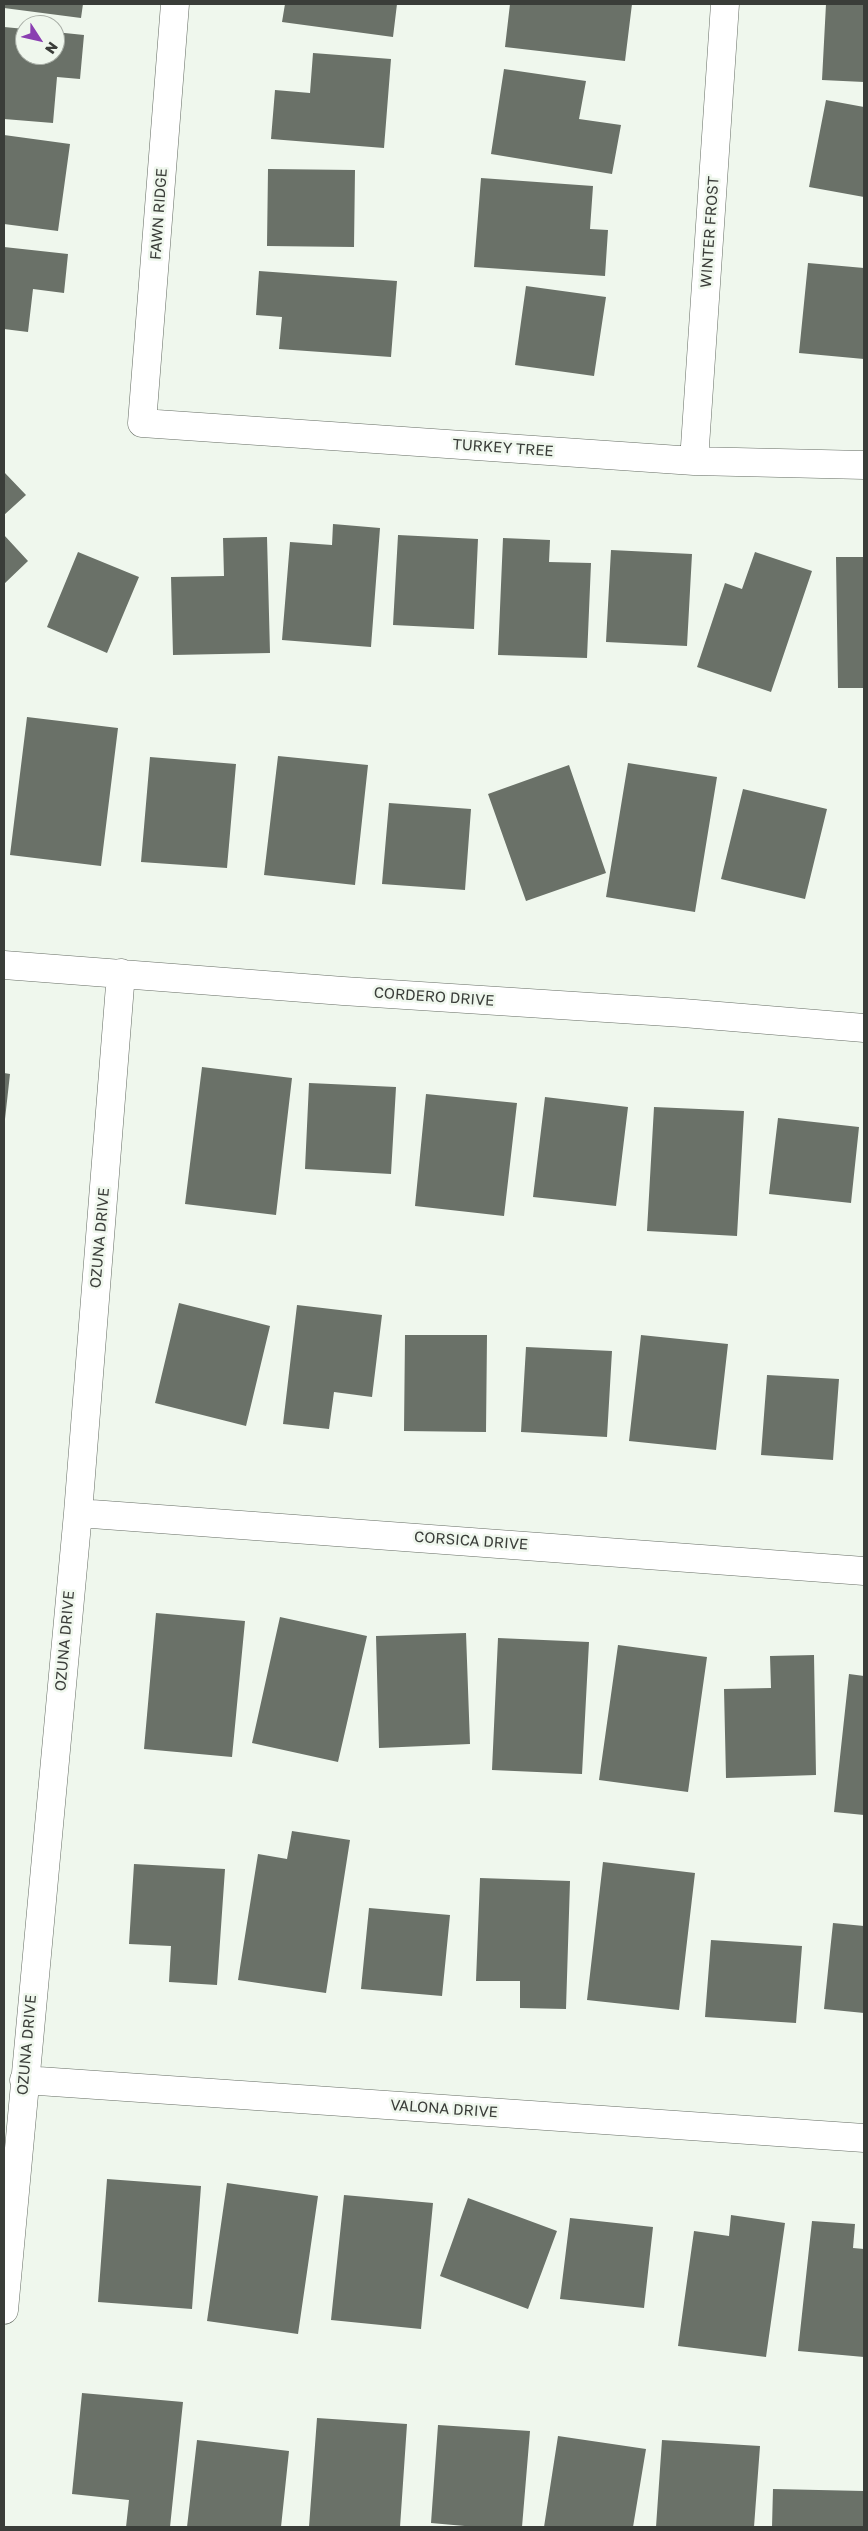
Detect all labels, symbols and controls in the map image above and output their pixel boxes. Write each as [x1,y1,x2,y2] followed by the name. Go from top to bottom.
[15,15,65,65] north arrow
[42,39,62,58] text: N
[147,168,171,260] street label: FAWN RIDGE
[697,176,723,288] street label: WINTER FROST
[452,435,554,461] street label: TURKEY TREE
[373,984,495,1010] street label: CORDERO DRIVE
[87,1187,113,1289] street label: OZUNA DRIVE
[413,1528,529,1554] street label: CORSICA DRIVE
[52,1590,78,1692] street label: OZUNA DRIVE
[14,1994,40,2096] street label: OZUNA DRIVE
[390,2096,498,2122] street label: VALONA DRIVE

